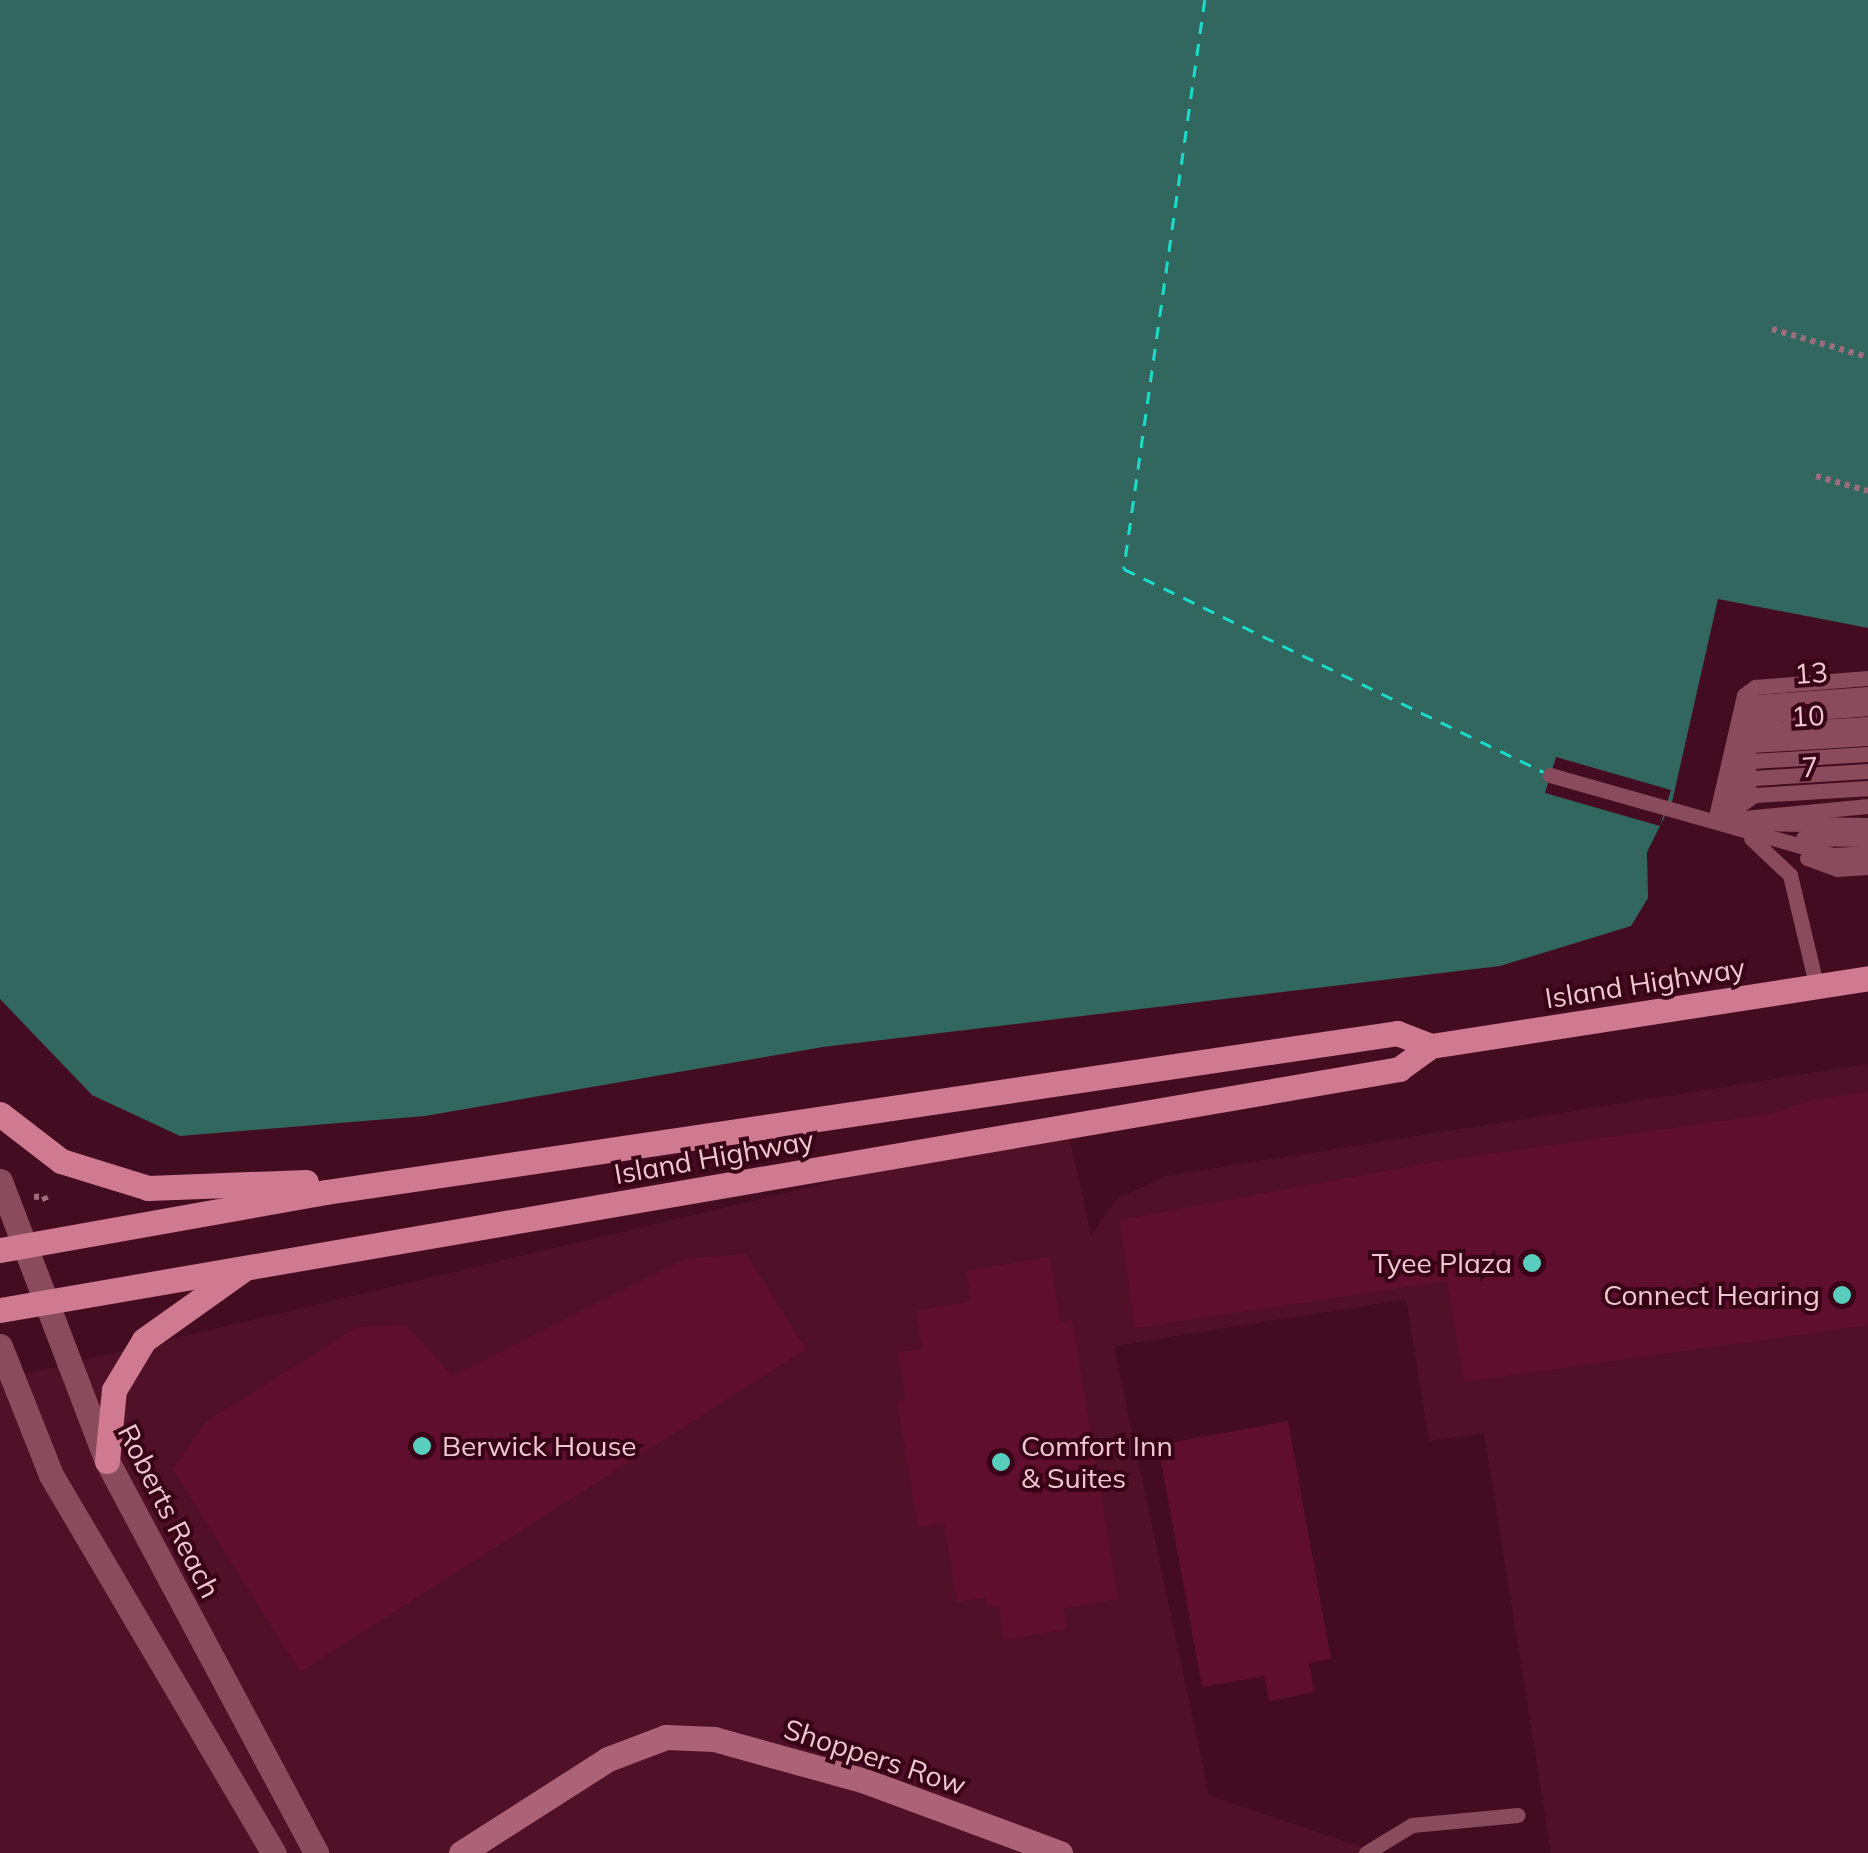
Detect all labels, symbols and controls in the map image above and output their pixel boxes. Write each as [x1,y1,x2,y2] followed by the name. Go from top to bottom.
[1793,655,1829,691] street label: 13
[1790,698,1826,734] street label: 10
[1800,750,1820,784] street label: 7
[1543,951,1747,1015] street label: Island Highway
[612,1123,816,1191] street label: Island Highway
[1372,1246,1512,1280] place label: Tyee Plaza
[1521,1252,1543,1274] marker: Tyee Plaza
[1603,1278,1820,1312] place label: Connect Hearing
[1829,1282,1855,1308] marker: Connect Hearing
[111,1419,227,1603] street label: Roberts Reach
[442,1429,637,1463] place label: Berwick House
[1021,1429,1173,1495] place label: Comfort Inn & Suites
[411,1435,433,1457] marker: Berwick House
[990,1451,1012,1473] marker: Comfort Inn & Suites
[780,1712,970,1802] street label: Shoppers Row

